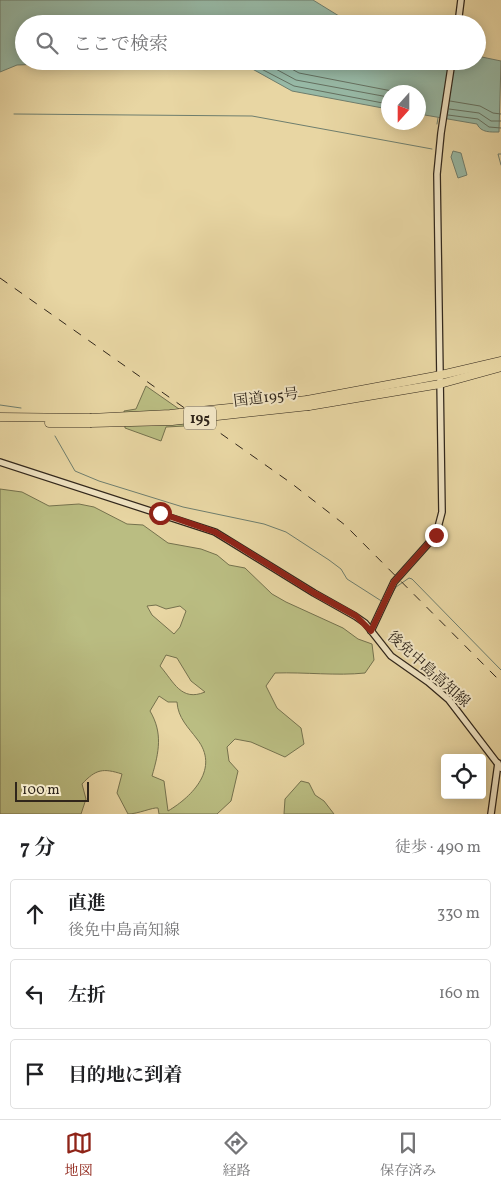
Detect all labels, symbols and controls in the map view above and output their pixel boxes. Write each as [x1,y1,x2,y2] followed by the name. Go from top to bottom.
[15,15,486,70] search box
[33,29,61,57] icon: search
[73,32,168,58] text: ここで検索
[381,85,426,130] north arrow
[232,384,300,413] street label: 国道195号
[184,406,216,429] road number: 195
[149,502,172,525] route start
[425,524,448,547] route end
[382,627,474,713] street label: 後免中島高知線
[441,754,486,799] map controls
[441,754,486,799] button: locate
[15,779,89,802] scale bar
[22,781,60,800] text: 100 m
[20,834,55,863] text: 7 分
[395,837,481,859] text: 徒歩 · 490 m
[68,891,106,917] text: 直進
[21,900,49,928] icon: ahead
[437,903,480,925] text: 330 m
[68,920,180,942] text: 後免中島高知線
[21,980,49,1008] icon: left
[68,983,106,1009] text: 左折
[439,983,480,1005] text: 160 m
[21,1060,49,1088] icon: arrive
[68,1063,182,1089] text: 目的地に到着
[65,1129,93,1181] tab: 地図
[222,1129,250,1181] tab: 経路
[380,1129,436,1181] tab: 保存済み

